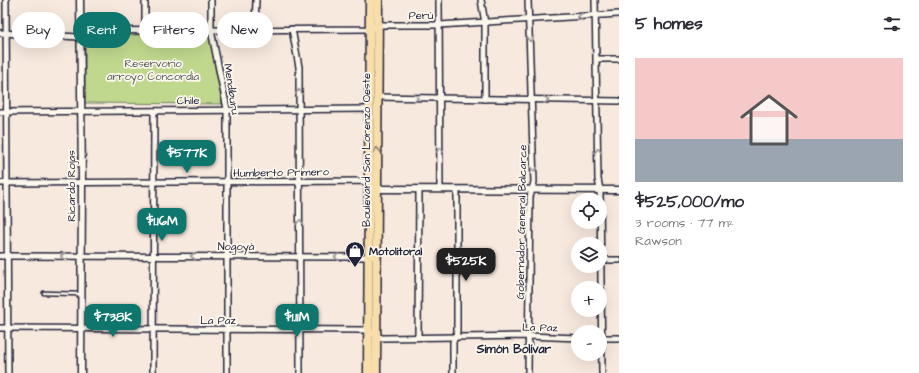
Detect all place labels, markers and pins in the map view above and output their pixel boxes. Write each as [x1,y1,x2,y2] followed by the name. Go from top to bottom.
[159,140,215,174] pin: $577K
[129,208,195,242] pin: $1.16M
[344,240,366,268] shop icon: Motolitoral
[369,244,423,259] place label: Motolitoral
[438,248,494,282] pin: $525K
[85,304,141,338] pin: $738K
[264,304,330,338] pin: $1.11M

